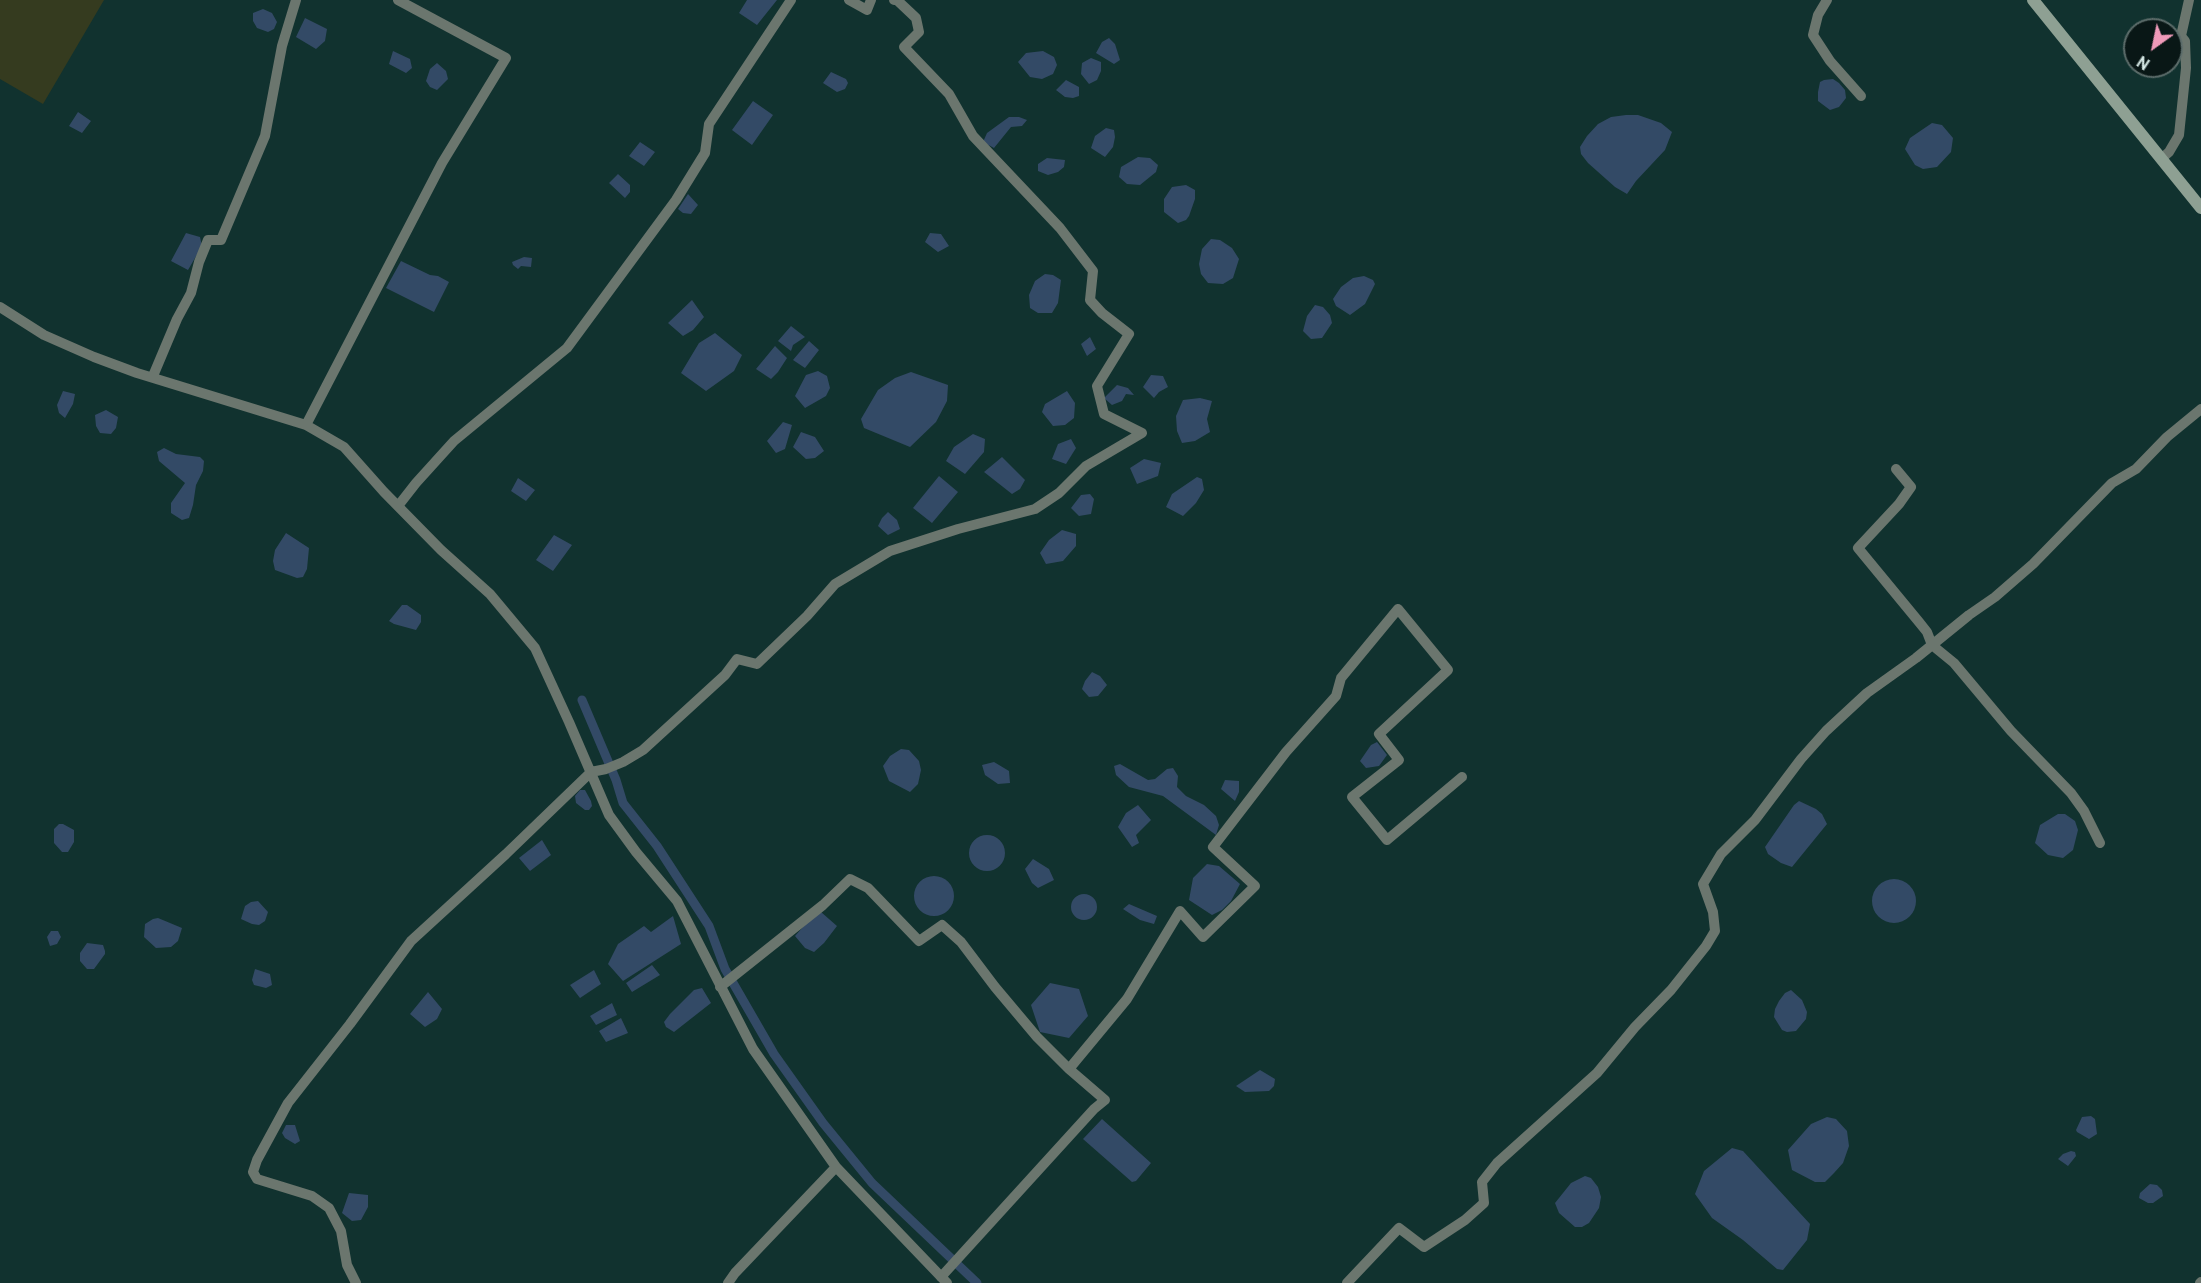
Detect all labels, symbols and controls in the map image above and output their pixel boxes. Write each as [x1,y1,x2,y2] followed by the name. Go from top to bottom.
[2123,18,2183,78] north arrow
[2134,50,2155,73] text: N

